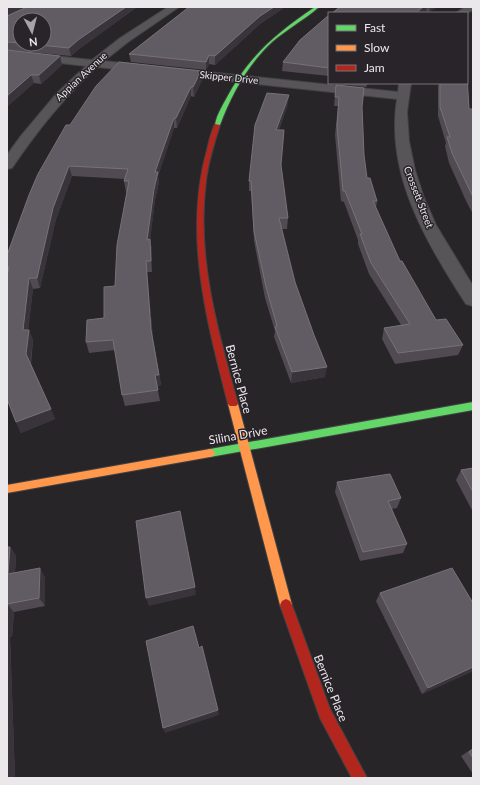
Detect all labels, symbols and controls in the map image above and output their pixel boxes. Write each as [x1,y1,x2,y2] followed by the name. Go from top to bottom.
[12,12,52,52] north arrow
[328,12,468,84] legend
[364,20,386,35] text: Fast
[28,35,38,49] text: N
[364,40,390,55] text: Slow
[53,49,109,103] street label: Appian Avenue
[364,60,385,75] text: Jam
[199,68,259,86] street label: Skipper Drive
[402,164,436,230] street label: Crossett Street
[223,343,255,415] street label: Bernice Place
[207,422,269,448] street label: Silina Drive
[311,652,351,724] street label: Bernice Place

